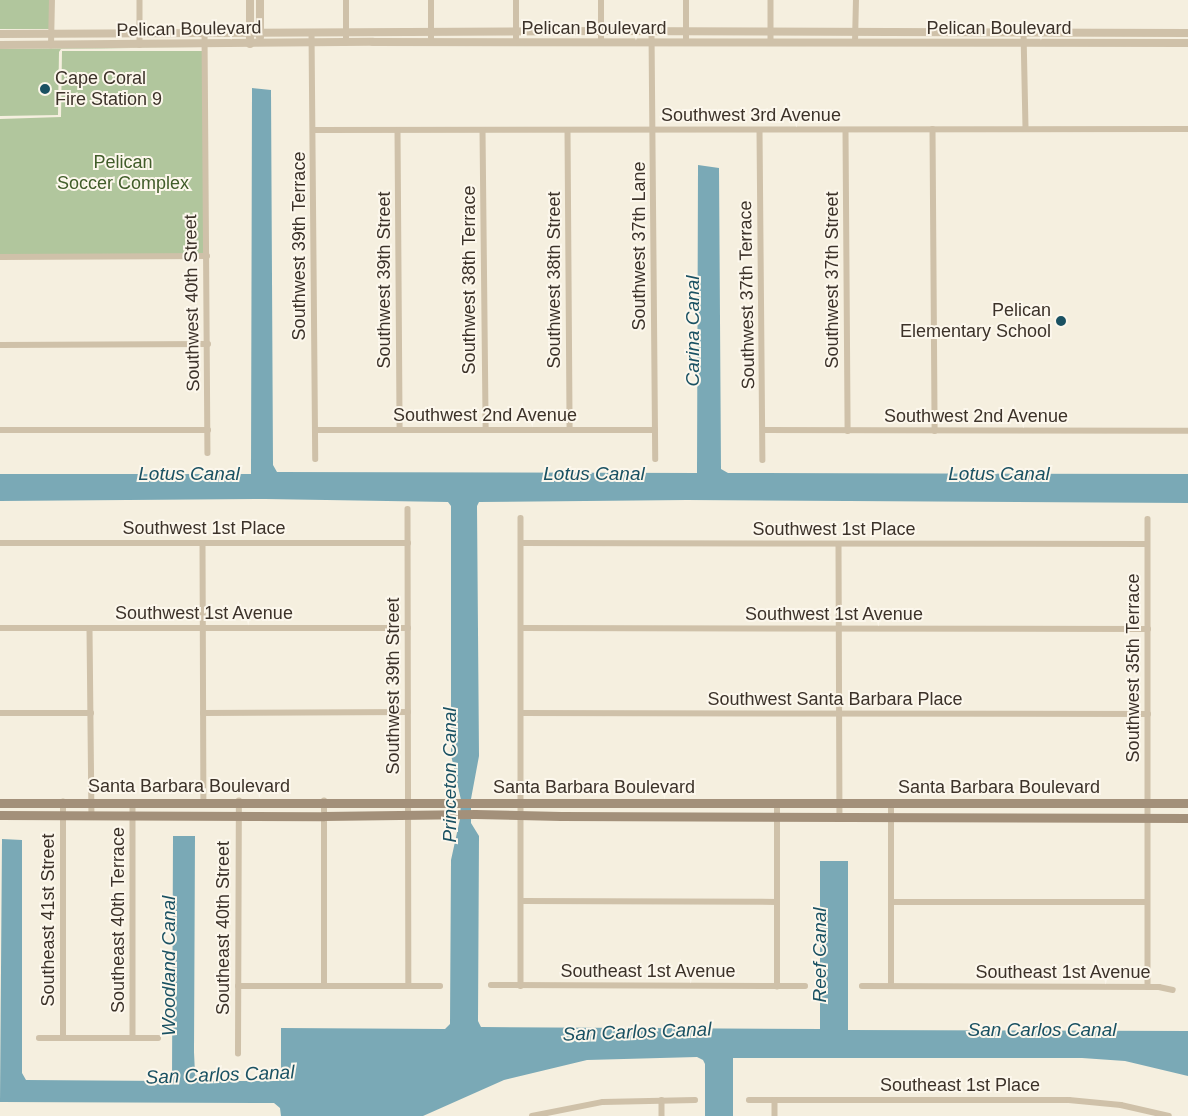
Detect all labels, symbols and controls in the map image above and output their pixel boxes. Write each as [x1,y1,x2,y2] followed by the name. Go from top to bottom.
[116,17,262,41] street label: Pelican Boulevard
[521,17,667,39] street label: Pelican Boulevard
[926,17,1072,39] street label: Pelican Boulevard
[55,68,162,110] place label: Cape Coral Fire Station 9
[39,83,51,95] marker: Cape Coral Fire Station 9
[661,104,841,126] street label: Southwest 3rd Avenue
[288,151,310,341] street label: Southwest 39th Terrace
[57,152,189,194] park label: Pelican Soccer Complex
[628,161,650,331] street label: Southwest 37th Lane
[458,185,480,375] street label: Southwest 38th Terrace
[373,191,395,369] street label: Southwest 39th Street
[543,191,565,369] street label: Southwest 38th Street
[821,191,843,369] street label: Southwest 37th Street
[735,200,759,390] street label: Southwest 37th Terrace
[180,214,204,392] street label: Southwest 40th Street
[682,276,704,386] water label: Carina Canal
[900,300,1051,342] place label: Pelican Elementary School
[1055,315,1067,327] marker: Pelican Elementary School
[393,404,577,426] street label: Southwest 2nd Avenue
[884,405,1068,427] street label: Southwest 2nd Avenue
[138,463,240,485] water label: Lotus Canal
[543,463,645,485] water label: Lotus Canal
[948,463,1050,485] water label: Lotus Canal
[122,517,286,539] street label: Southwest 1st Place
[752,518,916,540] street label: Southwest 1st Place
[1122,573,1144,763] street label: Southwest 35th Terrace
[382,597,404,775] street label: Southwest 39th Street
[115,602,293,624] street label: Southwest 1st Avenue
[745,603,923,625] street label: Southwest 1st Avenue
[707,688,963,710] street label: Southwest Santa Barbara Place
[439,707,461,843] water label: Princeton Canal
[88,775,290,797] street label: Santa Barbara Boulevard
[493,776,695,798] street label: Santa Barbara Boulevard
[898,776,1100,798] street label: Santa Barbara Boulevard
[107,827,129,1013] street label: Southeast 40th Terrace
[37,833,59,1007] street label: Southeast 41st Street
[212,841,234,1015] street label: Southeast 40th Street
[158,896,180,1036] water label: Woodland Canal
[809,907,831,1003] water label: Reef Canal
[560,960,736,982] street label: Southeast 1st Avenue
[975,961,1151,983] street label: Southeast 1st Avenue
[562,1018,712,1046] water label: San Carlos Canal
[968,1019,1116,1041] water label: San Carlos Canal
[145,1061,295,1089] water label: San Carlos Canal
[880,1074,1040,1096] street label: Southeast 1st Place

